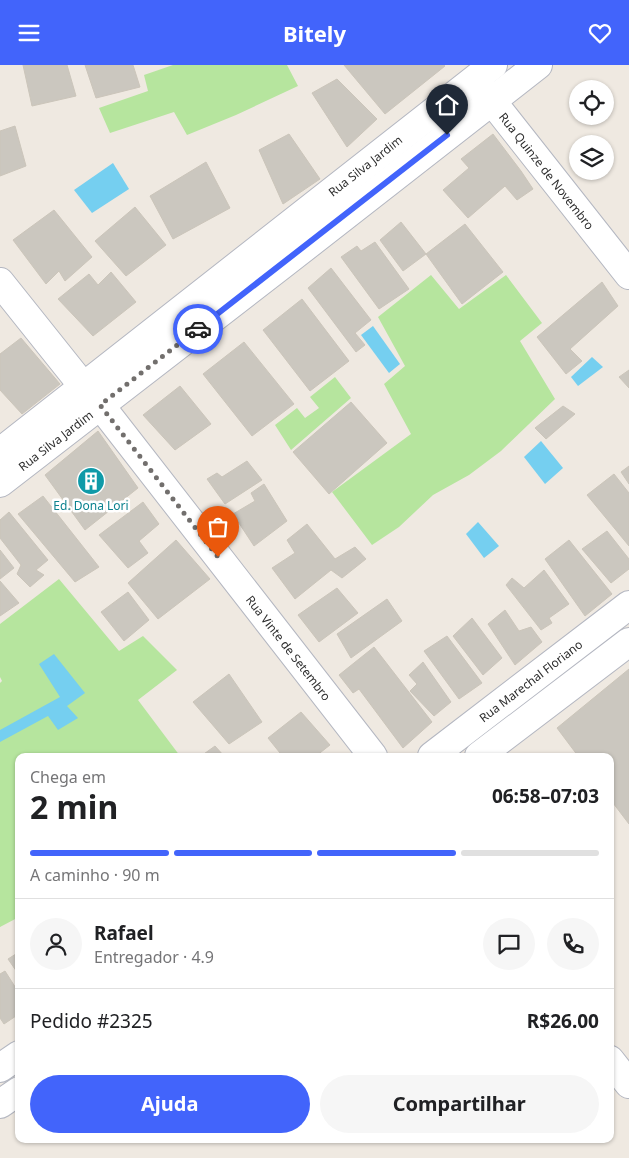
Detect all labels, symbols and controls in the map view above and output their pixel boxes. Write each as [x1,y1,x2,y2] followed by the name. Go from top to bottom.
[283,18,346,48] text: Bitely
[15,19,43,47] icon: menu
[586,19,614,47] icon: heart
[569,80,614,180] map controls
[569,80,614,125] button: locate
[426,84,468,135] pin
[433,91,461,119] icon: home
[495,109,598,233] street label: Rua Quinze de Novembro
[324,131,406,200] street label: Rua Silva Jardim
[569,135,614,180] button: layers
[173,304,223,354] courier
[184,315,212,343] icon: car
[15,406,96,474] street label: Rua Silva Jardim
[76,466,106,496] building icon: Ed. Dona Lori
[53,497,129,514] place label: Ed. Dona Lori
[197,506,239,557] pin
[204,513,232,541] icon: bag
[242,591,335,704] street label: Rua Vinte de Setembro
[475,635,586,726] street label: Rua Marechal Floriano
[30,766,106,788] text: Chega em
[492,783,599,809] text: 06:58–07:03
[30,785,118,828] text: 2 min
[30,864,160,886] text: A caminho · 90 m
[30,918,82,970] button: person
[483,918,535,970] button: chat
[547,918,599,970] button: phone
[94,920,154,946] text: Rafael
[94,946,214,968] text: Entregador · 4.9
[30,1008,153,1034] text: Pedido #2325
[527,1008,599,1034] text: R$26.00
[30,1075,310,1133] button: Ajuda
[320,1075,599,1133] button: Compartilhar

